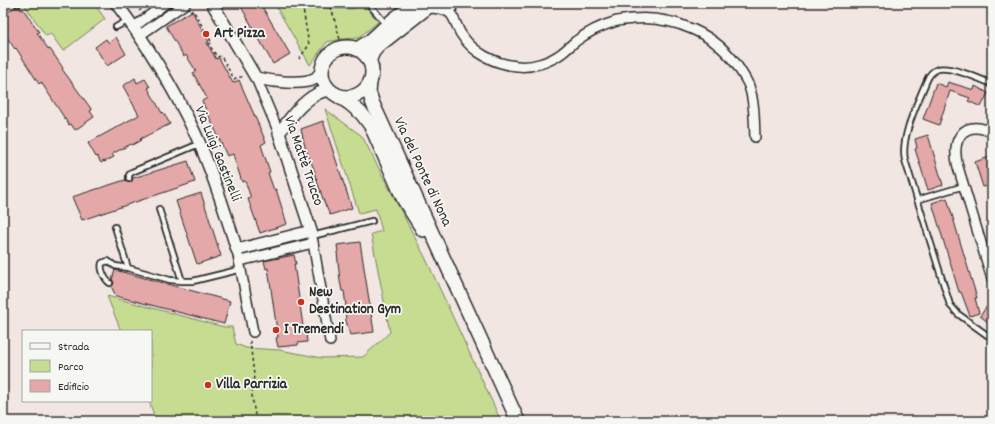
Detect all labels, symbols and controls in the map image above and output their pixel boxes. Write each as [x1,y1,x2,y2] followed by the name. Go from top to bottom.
[214,23,266,45] place label: Art Pizza
[201,29,211,39] marker: Art Pizza
[188,103,246,205] street label: Via Luigi Gastinelli
[277,113,329,209] street label: Via Mattè Trucco
[387,114,457,231] street label: Via del Ponte di Nona
[309,282,401,321] place label: New Destination Gym
[296,297,306,307] marker: New Destination Gym
[284,319,344,341] place label: I Tremendi
[271,325,281,335] marker: I Tremendi
[22,330,152,402] legend
[58,339,89,356] text: Strada
[58,359,84,376] text: Parco
[216,374,288,396] place label: Villa Parrizia
[58,379,89,396] text: Edificio
[203,380,213,390] marker: Villa Parrizia

